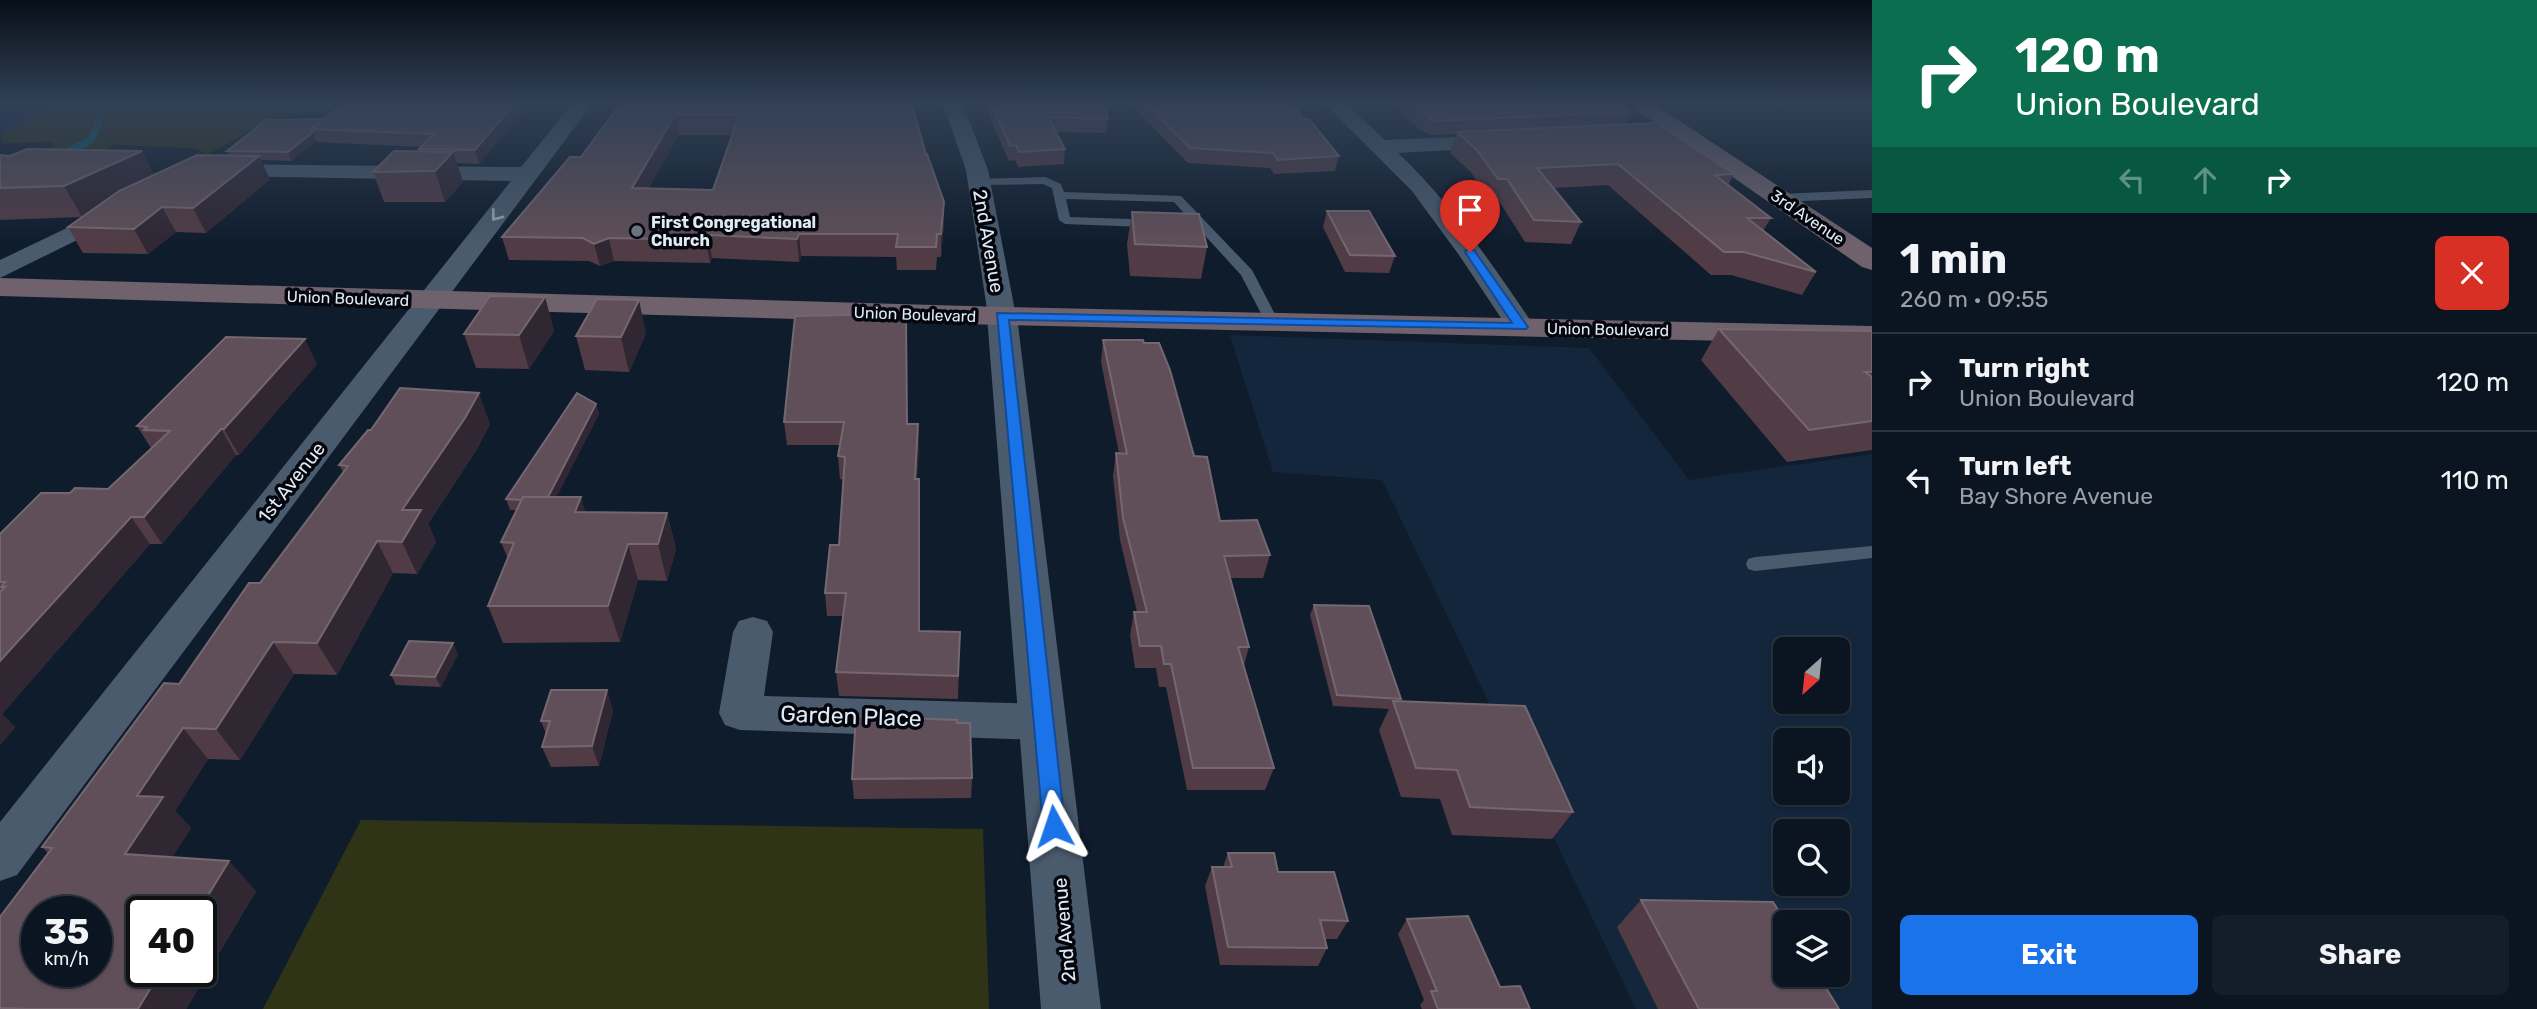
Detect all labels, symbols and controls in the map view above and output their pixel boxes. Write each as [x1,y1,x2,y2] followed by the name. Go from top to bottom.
[2015,26,2160,84] text: 120 m
[1900,28,1991,119] icon: right
[2015,85,2260,123] text: Union Boulevard
[2113,161,2151,199] icon: left
[2186,161,2224,199] icon: ahead
[2259,161,2297,199] icon: right
[1440,180,1500,252] pin
[1767,186,1848,249] street label: 3rd Avenue
[968,188,1009,295] street label: 2nd Avenue
[1451,191,1489,229] icon: arrive
[492,209,505,221] one-way arrow
[651,213,816,250] place label: First Congregational Church
[629,223,645,239] marker: First Congregational Church
[1900,234,2007,284] text: 1 min
[2435,236,2509,310] button: close
[1900,285,2048,313] text: 260 m · 09:55
[286,287,410,310] street label: Union Boulevard
[853,303,977,326] street label: Union Boulevard
[1547,319,1669,340] street label: Union Boulevard
[1959,353,2089,384] text: Turn right
[1900,363,1938,401] icon: right
[2437,367,2509,398] text: 120 m
[1959,384,2135,412] text: Union Boulevard
[253,437,330,527] street label: 1st Avenue
[1959,451,2071,482] text: Turn left
[1900,461,1938,499] icon: left
[2441,465,2509,496] text: 110 m
[1959,482,2153,510] text: Bay Shore Avenue
[1773,637,1850,714] north arrow
[1773,637,1850,987] map controls
[780,700,922,732] street label: Garden Place
[1773,728,1850,805] button: sound
[1017,789,1091,863] position arrow
[1773,819,1850,896] button: search
[1048,877,1081,983] street label: 2nd Avenue
[126,896,217,987] speed limit sign: 40
[1773,910,1850,987] button: layers
[44,911,89,953] text: 35
[1900,915,2198,995] button: Exit
[2212,915,2509,995] button: Share
[44,948,89,970] text: km/h

